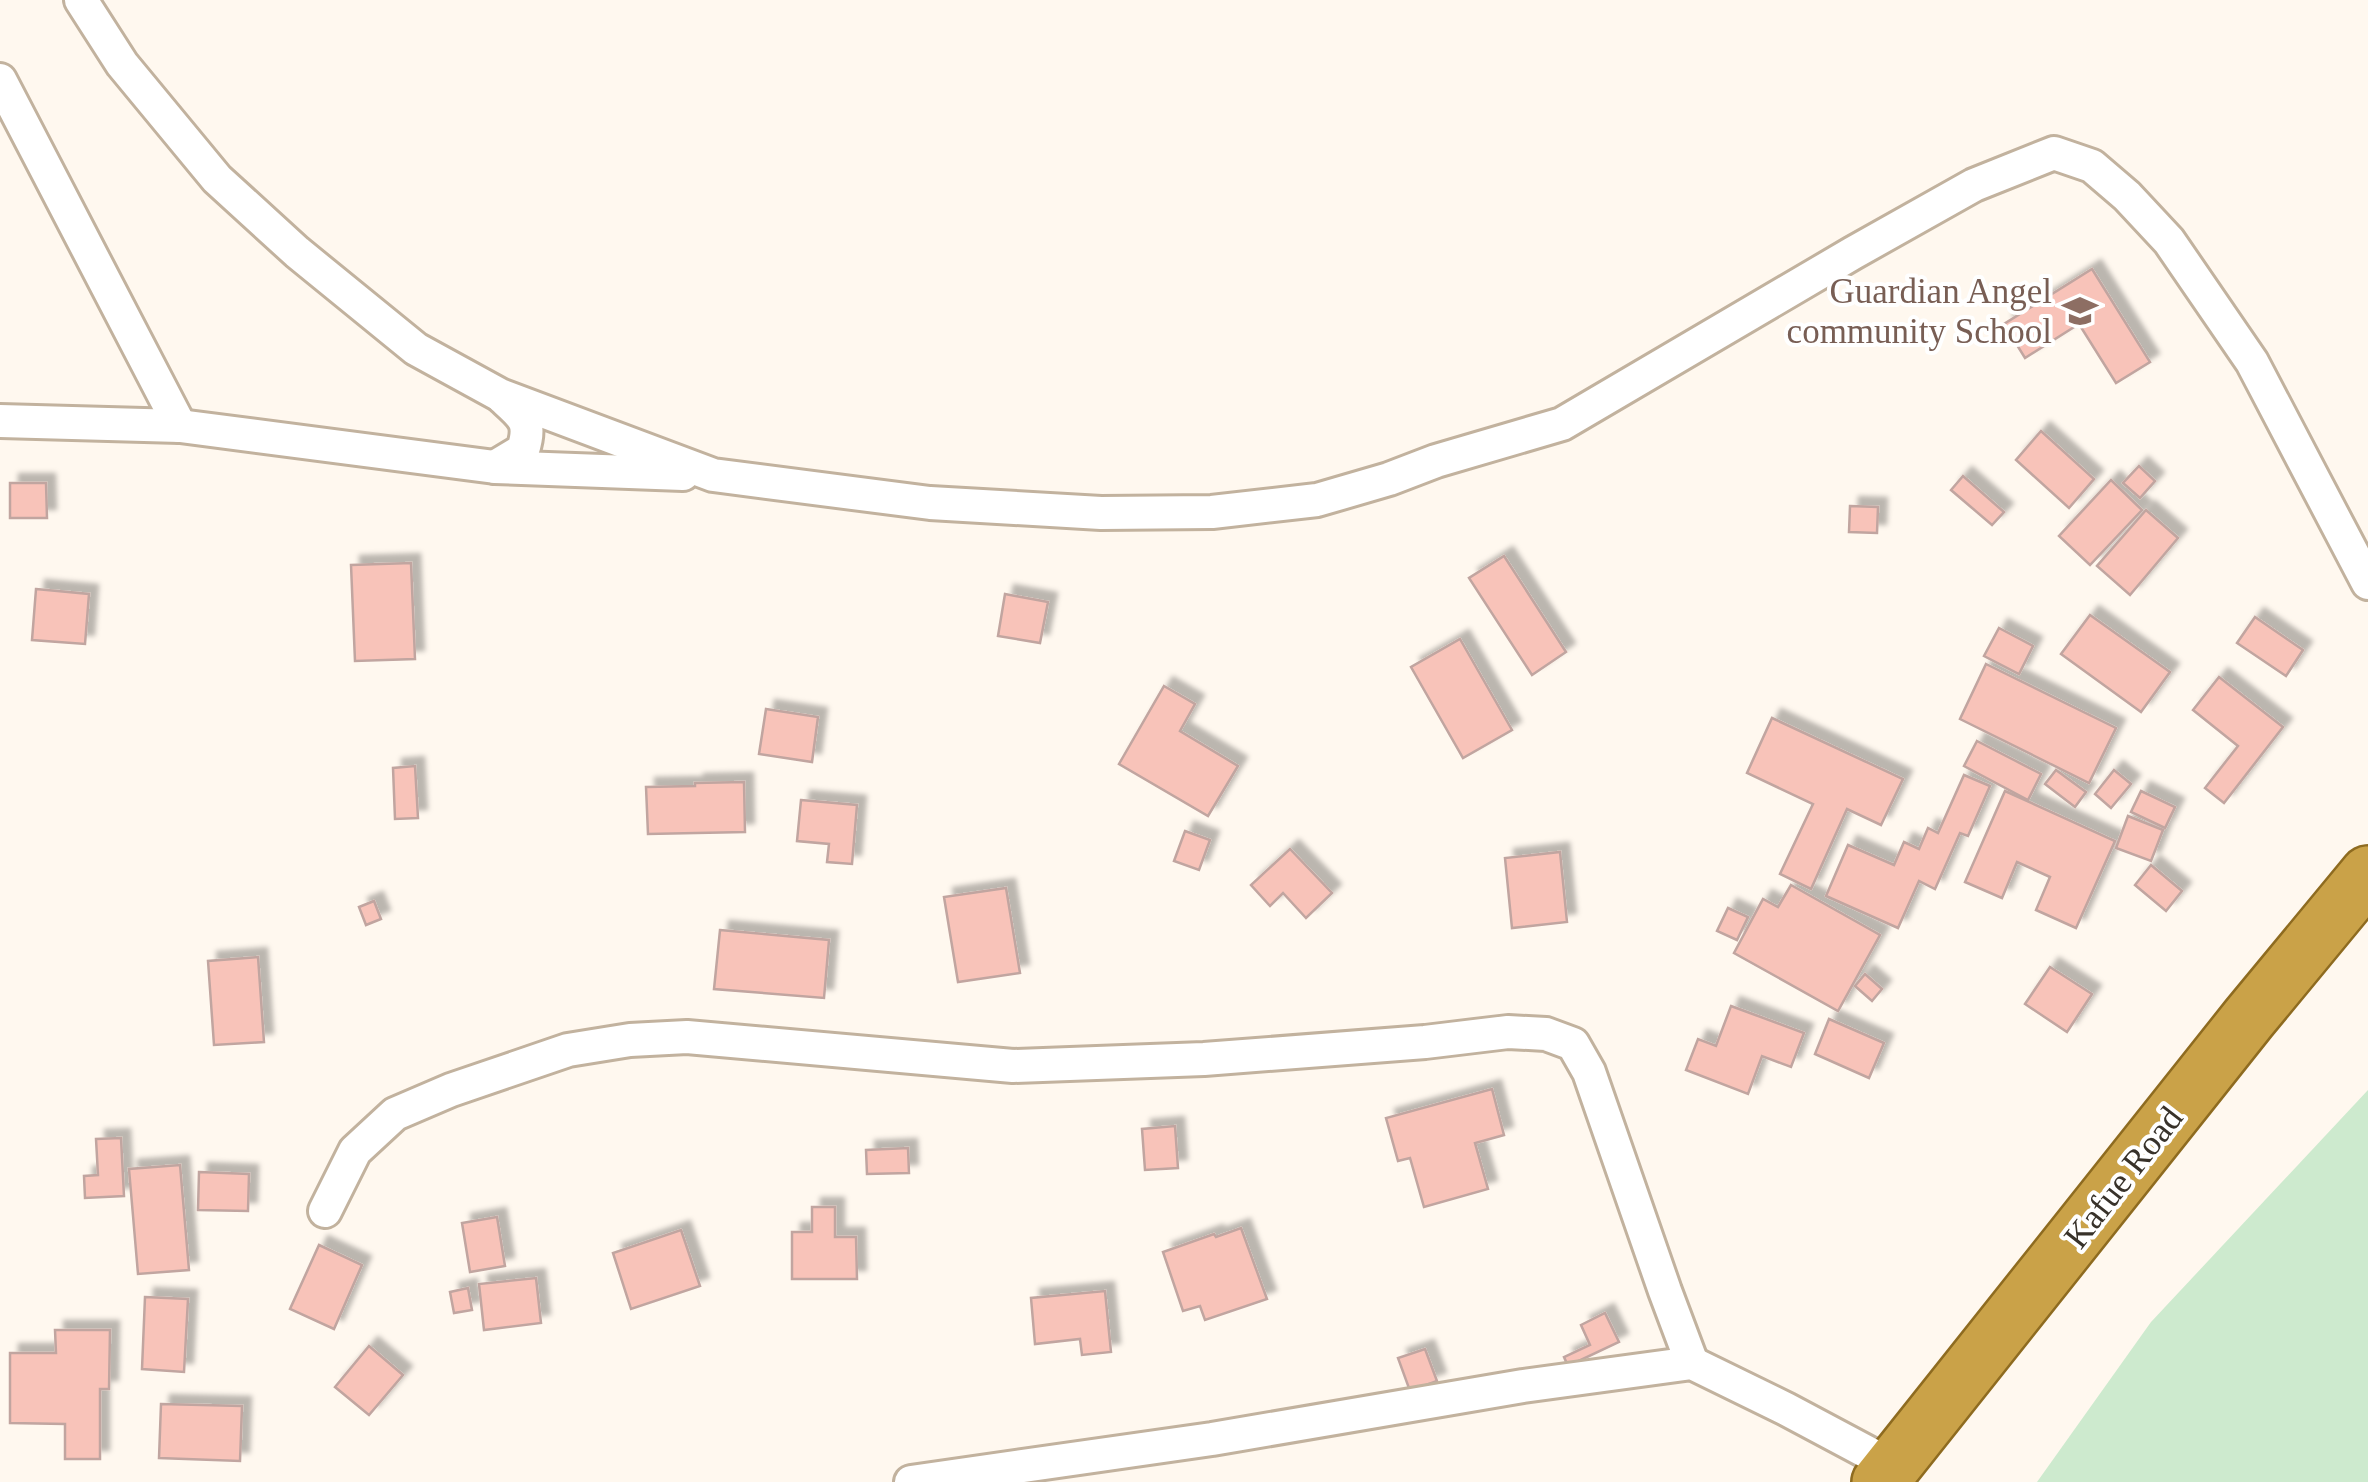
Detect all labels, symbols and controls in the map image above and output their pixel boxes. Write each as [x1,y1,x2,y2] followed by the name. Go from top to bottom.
[1787,272,2052,351] place label: Guardian Angel community School
[2061,292,2099,330] school or university icon: Guardian Angel community School
[2056,1099,2191,1256] street label: Kafue Road

